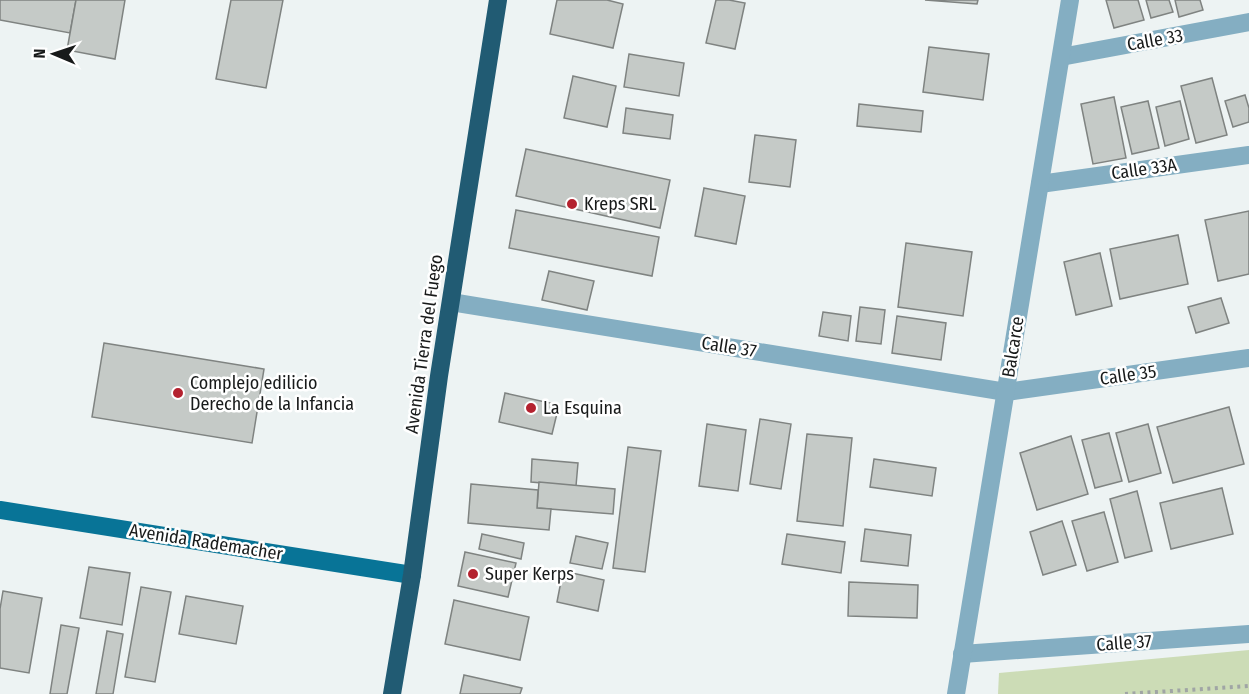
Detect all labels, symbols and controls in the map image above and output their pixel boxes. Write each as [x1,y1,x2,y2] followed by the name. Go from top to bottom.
[24,24,84,84] north arrow
[1125,24,1185,56] street label: Calle 33
[30,48,49,59] text: N
[1110,153,1179,184] street label: Calle 33A
[584,193,656,215] place label: Kreps SRL
[565,197,579,211] marker: Kreps SRL
[401,253,447,435] street label: Avenida Tierra del Fuego
[997,315,1029,379] street label: Balcarce
[700,332,758,362] street label: Calle 37
[1098,360,1158,390] street label: Calle 35
[190,372,354,415] place label: Complejo edilicio Derecho de la Infancia
[171,386,185,400] marker: Complejo edilicio Derecho de la Infancia
[543,397,622,419] place label: La Esquina
[524,401,538,415] marker: La Esquina
[128,519,285,565] street label: Avenida Rademacher
[485,563,574,585] place label: Super Kerps
[466,567,480,581] marker: Super Kerps
[1096,630,1152,656] street label: Calle 37

